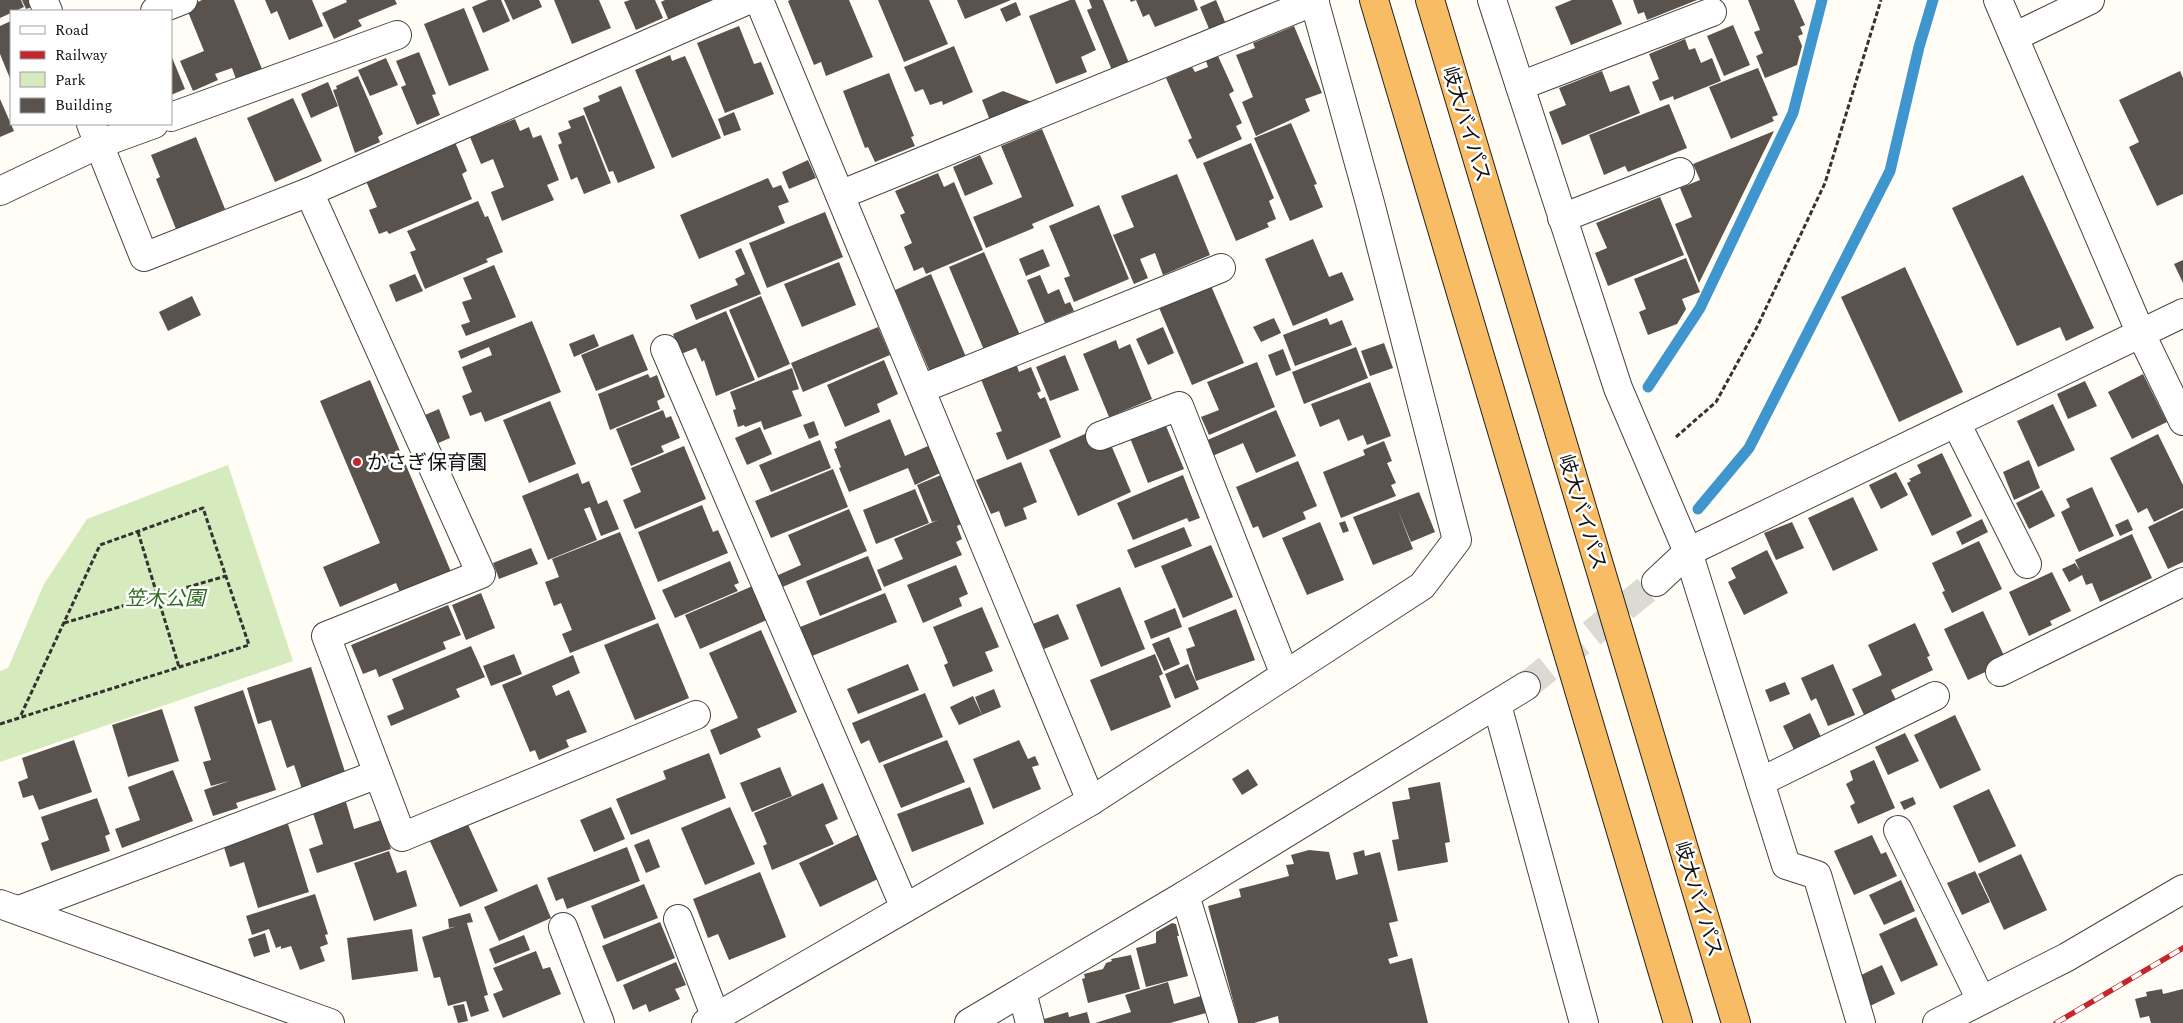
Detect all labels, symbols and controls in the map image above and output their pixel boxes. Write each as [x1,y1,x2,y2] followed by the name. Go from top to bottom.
[10,10,172,125] legend
[55,19,89,42] text: Road
[55,44,108,67] text: Railway
[1434,63,1498,186] street label: 岐大バイパス
[55,69,86,92] text: Park
[55,94,112,117] text: Building
[367,448,487,478] place label: かさぎ保育園
[1550,451,1614,574] street label: 岐大バイパス
[351,456,363,468] marker: かさぎ保育園
[125,584,208,614] park label: 笠木公園
[1666,838,1730,961] street label: 岐大バイパス

